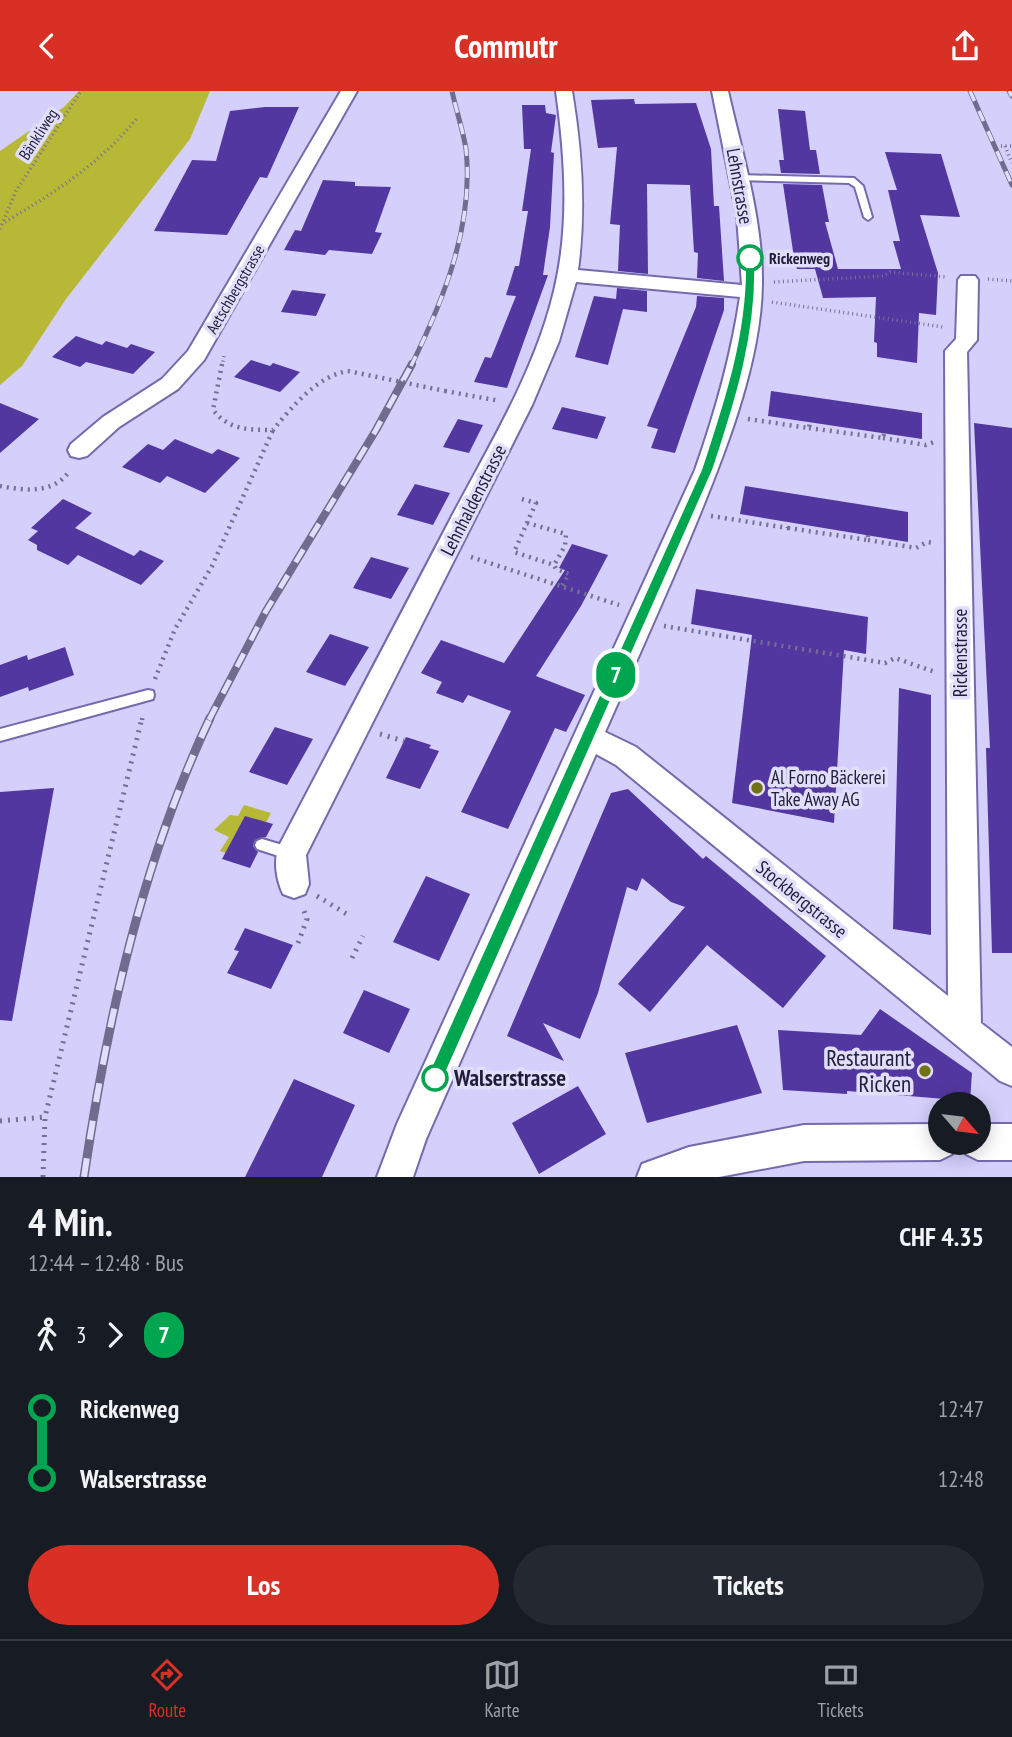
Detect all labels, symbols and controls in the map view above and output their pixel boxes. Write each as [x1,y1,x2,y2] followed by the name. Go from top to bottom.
[454,25,558,67] text: Commutr
[28,27,66,65] icon: back
[946,27,984,65] icon: share
[14,105,62,163] street label: Bänkliweg
[722,146,759,226] street label: Lehnstrasse
[201,241,269,337] street label: Aetschbergstrasse
[737,245,763,271] marker: Rickenweg
[769,248,830,268] place label: Rickenweg
[435,440,511,560] street label: Lehnhaldenstrasse
[948,609,972,697] street label: Rickenstrasse
[593,652,639,698] line badge: 7
[610,659,622,690] text: 7
[771,765,886,811] place label: Al Forno Bäckerei Take Away AG
[749,780,765,796] marker: Al Forno Bäckerei Take Away AG
[752,855,852,943] street label: Stockbergstrasse
[826,1043,912,1098] place label: Restaurant Ricken
[453,1063,566,1092] place label: Walserstrasse
[917,1063,933,1079] marker: Restaurant Ricken
[422,1065,448,1091] marker: Walserstrasse
[928,1092,990,1155] north arrow
[928,1092,991,1155] map controls
[28,1197,113,1246] text: 4 Min.
[899,1220,984,1253] text: CHF 4.35
[28,1248,184,1277] text: 12:44 – 12:48 · Bus
[28,1316,66,1354] icon: walk
[96,1316,134,1354] icon: forward
[158,1319,170,1350] text: 7
[76,1320,86,1349] text: 3
[80,1392,179,1425] text: Rickenweg
[938,1394,984,1423] text: 12:47
[80,1462,207,1495] text: Walserstrasse
[938,1464,984,1493] text: 12:48
[28,1545,499,1625] button: Los
[513,1545,984,1625] button: Tickets
[148,1656,186,1722] tab: Route
[483,1656,521,1722] tab: Karte
[818,1656,864,1722] tab: Tickets

